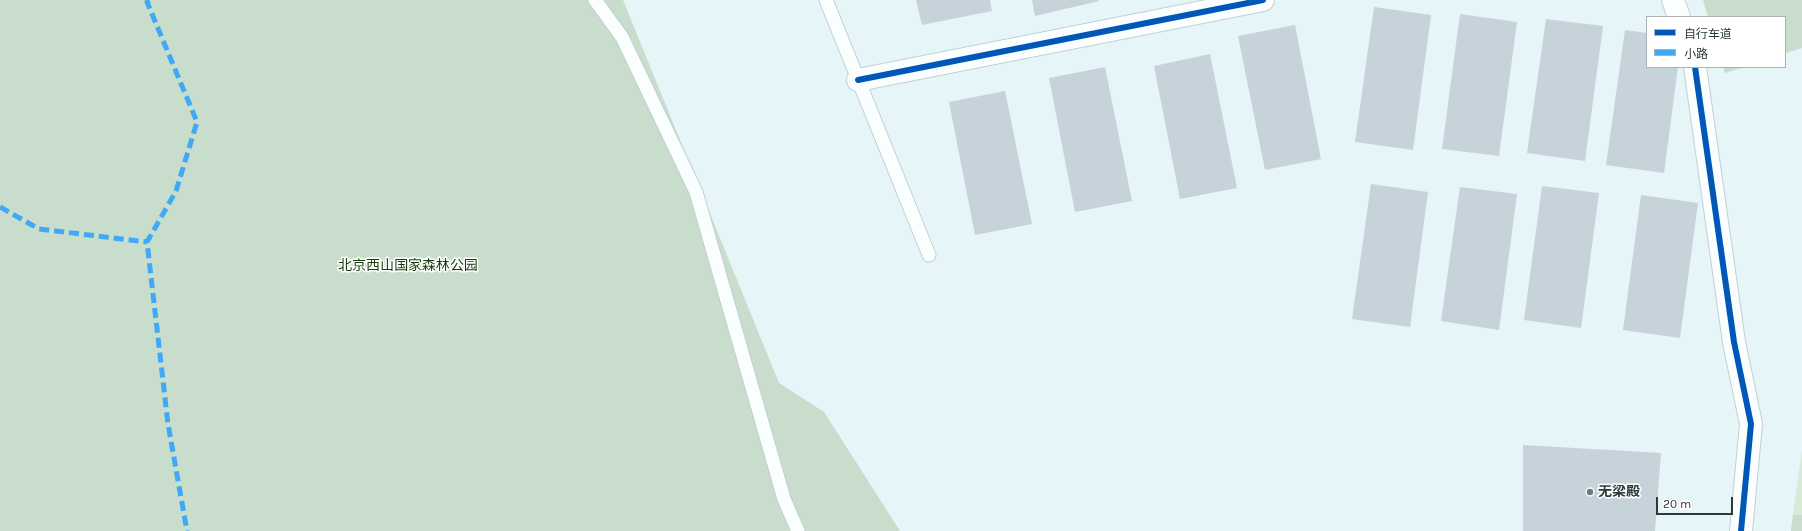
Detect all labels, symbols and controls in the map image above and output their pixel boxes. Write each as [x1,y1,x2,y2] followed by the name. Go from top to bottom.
[1646,16,1786,68] legend
[1684,27,1732,41] text: 自行车道
[1684,47,1708,61] text: 小路
[338,258,478,274] park label: 北京西山国家森林公园
[1598,484,1640,500] place label: 无梁殿
[1585,487,1595,497] marker: 无梁殿
[1658,489,1735,515] scale bar
[1663,497,1691,511] text: 20 m

